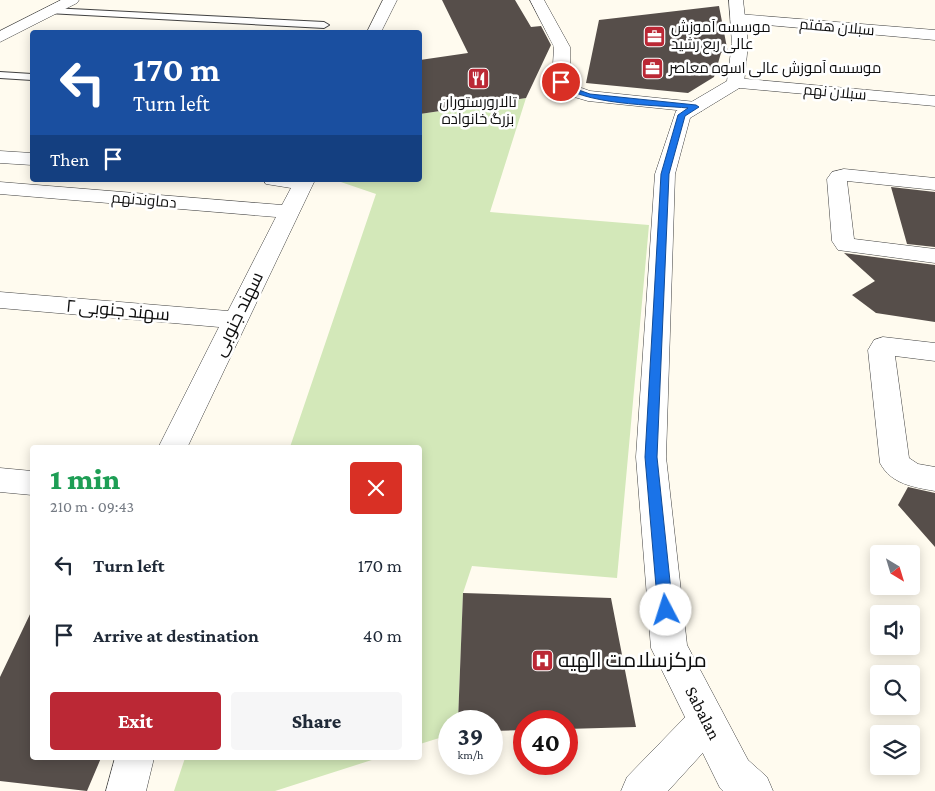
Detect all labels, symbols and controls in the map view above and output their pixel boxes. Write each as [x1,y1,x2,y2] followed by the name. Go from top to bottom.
[799,16,875,40] street label: سبلان هفتم
[671,19,771,55] place label: موسسه آموزش عالی ربع رشید
[643,24,667,48] office icon: موسسه آموزش عالی ربع رشید
[50,50,115,115] icon: left
[133,50,220,89] text: 170 m
[641,56,665,80] office icon: موسسه آموزش عالی اسوه معاصر
[668,60,881,78] place label: موسسه آموزش عالی اسوه معاصر
[540,61,582,103] pin
[466,67,490,91] restaurant icon: تالارورستوران بزرگ خانواده
[547,68,575,96] icon: arrive
[803,81,867,105] street label: سبلان نهم
[133,91,210,116] text: Turn left
[439,94,517,128] place label: تالارورستوران بزرگ خانواده
[99,145,127,173] icon: arrive
[50,149,89,170] text: Then
[111,189,177,213] street label: دماوندنهم
[209,269,268,360] street label: سهند جنوبی
[65,295,171,326] street label: سهند جنوبی ۲
[50,462,120,495] text: 1 min
[350,462,402,514] button: close
[50,498,134,515] text: 210 m · 09:43
[870,545,920,595] north arrow
[870,545,920,775] map controls
[50,551,78,579] icon: left
[93,555,165,576] text: Turn left
[358,555,402,576] text: 170 m
[639,583,691,635] position arrow
[870,605,920,655] button: sound
[50,621,78,649] icon: arrive
[93,625,259,646] text: Arrive at destination
[363,625,402,646] text: 40 m
[530,648,554,672] hospital icon: مرکزسلامت الهیه
[558,648,707,673] place label: مرکزسلامت الهیه
[870,665,920,715] button: search
[681,683,725,743] street label: Sabalan
[50,692,221,750] button: Exit
[231,692,402,750] button: Share
[513,710,578,775] speed limit sign: 40
[458,723,483,750] text: 39
[870,725,920,775] button: layers
[458,748,483,762] text: km/h

